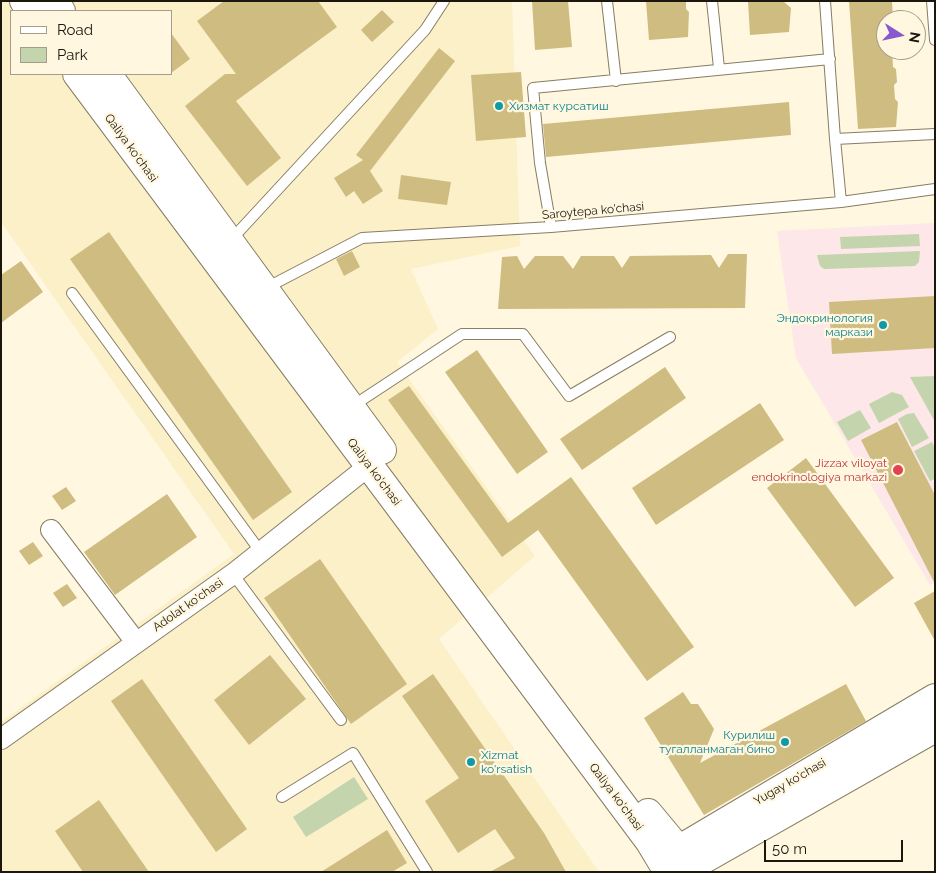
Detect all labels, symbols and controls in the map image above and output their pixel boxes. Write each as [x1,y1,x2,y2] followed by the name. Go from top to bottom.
[10,10,172,75] legend
[876,10,926,60] north arrow
[57,21,93,39] text: Road
[906,31,924,44] text: N
[57,46,88,64] text: Park
[509,99,608,113] place label: Хизмат курсатиш
[493,100,505,112] marker: Хизмат курсатиш
[101,111,161,185] street label: Qaliya ko'chasi
[541,199,645,223] street label: Saroytepa ko'chasi
[776,311,873,339] place label: Эндокринология маркази
[877,319,889,331] marker: Эндокринология маркази
[344,435,404,509] street label: Qaliya ko'chasi
[751,456,887,484] place label: Jizzax viloyat endokrinologiya markazi
[891,463,905,477] marker: Jizzax viloyat endokrinologiya markazi
[150,575,226,635] street label: Adolat ko'chasi
[659,728,775,756] place label: Курилиш тугалланмаган бино
[779,736,791,748] marker: Курилиш тугалланмаган бино
[481,748,532,776] place label: Xizmat ko'rsatish
[465,756,477,768] marker: Xizmat ko'rsatish
[751,756,829,808] street label: Yugay ko'chasi
[586,760,646,834] street label: Qaliya ko'chasi
[766,830,905,862] scale bar
[772,840,807,858] text: 50 m

